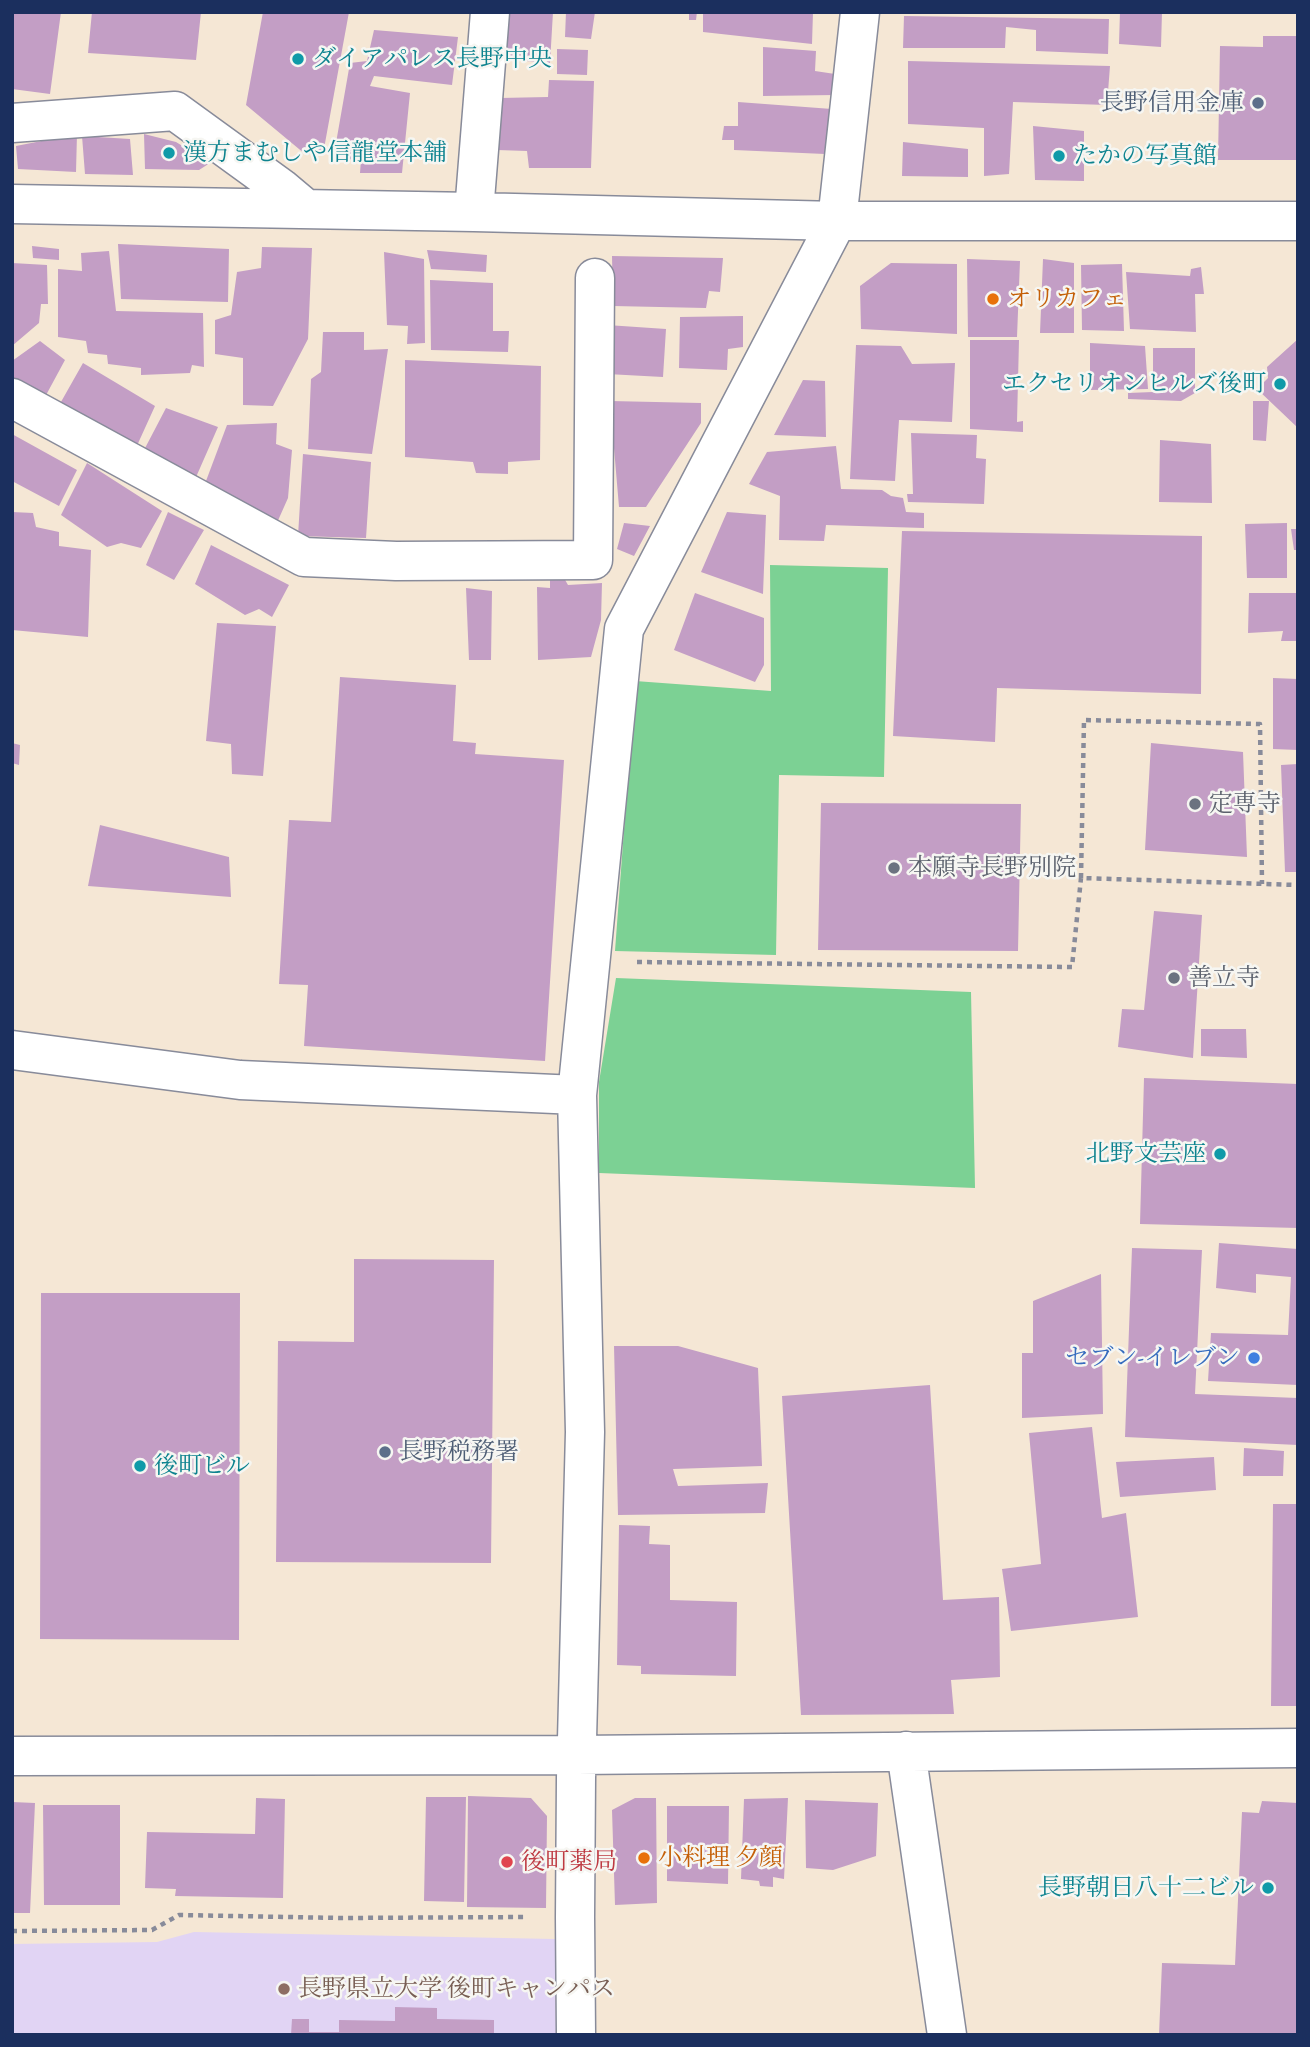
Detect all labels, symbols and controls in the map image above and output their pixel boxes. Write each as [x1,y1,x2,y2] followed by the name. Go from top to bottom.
[312,45,552,73] place label: ダイアパレス長野中央
[290,51,306,67] marker: ダイアパレス長野中央
[1100,89,1244,117] place label: 長野信用金庫
[1250,95,1266,111] marker: 長野信用金庫
[183,139,447,167] place label: 漢方まむしや信龍堂本舗
[1073,142,1217,170] place label: たかの写真館
[161,145,177,161] marker: 漢方まむしや信龍堂本舗
[1051,148,1067,164] marker: たかの写真館
[1007,285,1127,313] place label: オリカフェ
[985,291,1001,307] marker: オリカフェ
[1002,370,1266,398] place label: エクセリオンヒルズ後町
[1272,376,1288,392] marker: エクセリオンヒルズ後町
[1209,790,1281,818] place label: 定専寺
[1187,796,1203,812] marker: 定専寺
[908,854,1076,882] place label: 本願寺長野別院
[886,860,902,876] marker: 本願寺長野別院
[1188,964,1260,992] place label: 善立寺
[1166,970,1182,986] marker: 善立寺
[1086,1140,1206,1168] place label: 北野文芸座
[1212,1146,1228,1162] marker: 北野文芸座
[1065,1344,1240,1372] place label: セブン-イレブン
[1246,1350,1262,1366] marker: セブン-イレブン
[399,1438,519,1466] place label: 長野税務署
[377,1444,393,1460] marker: 長野税務署
[154,1452,250,1480] place label: 後町ビル
[132,1458,148,1474] marker: 後町ビル
[658,1844,783,1872] place label: 小料理 夕顔
[521,1848,617,1876] place label: 後町薬局
[636,1850,652,1866] marker: 小料理 夕顔
[499,1854,515,1870] marker: 後町薬局
[1038,1874,1254,1902] place label: 長野朝日八十二ビル
[1260,1880,1276,1896] marker: 長野朝日八十二ビル
[298,1975,615,2003] place label: 長野県立大学 後町キャンパス
[276,1981,292,1997] marker: 長野県立大学 後町キャンパス

